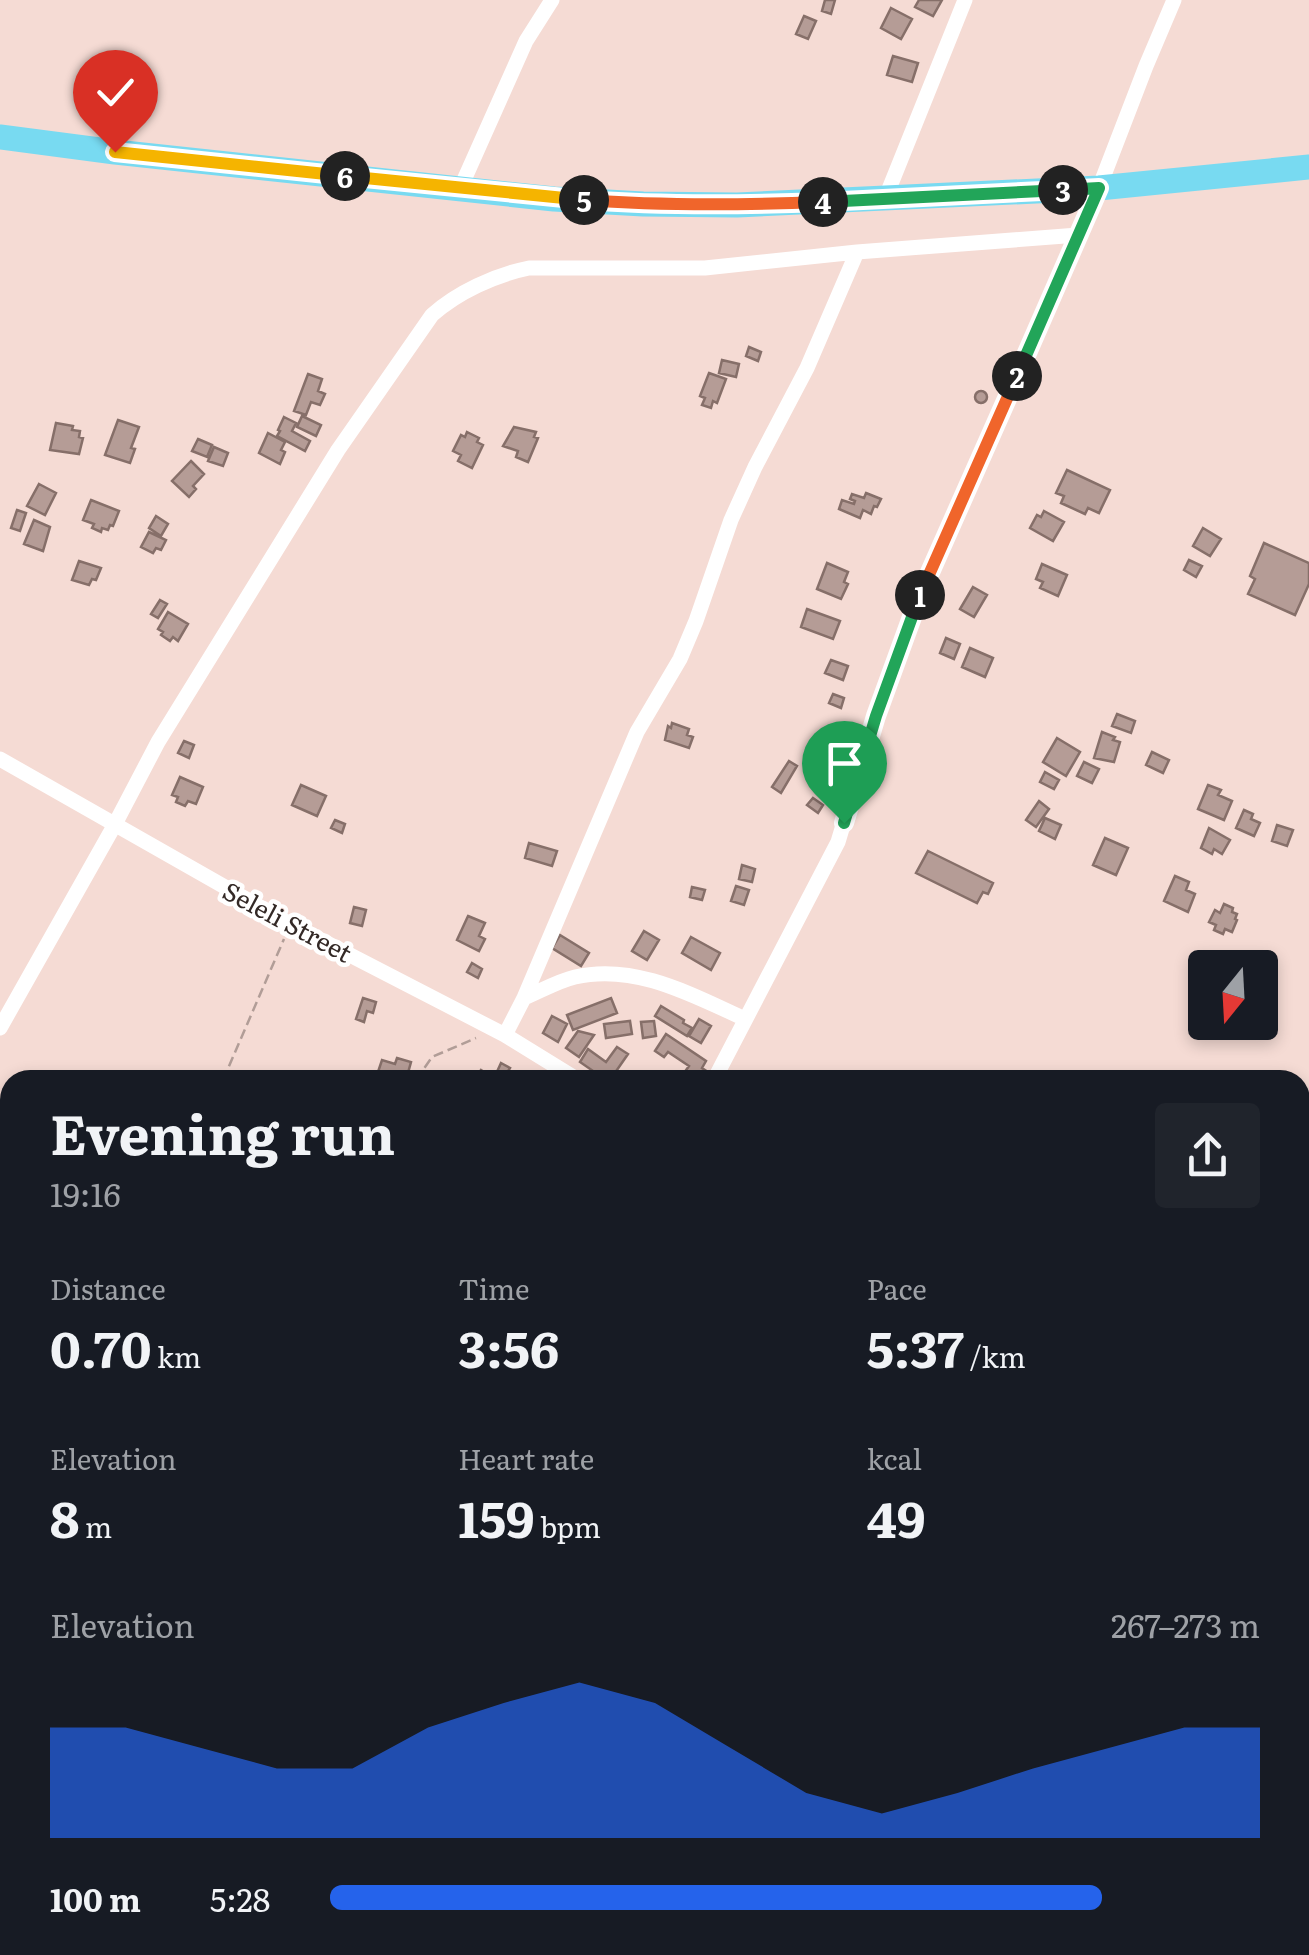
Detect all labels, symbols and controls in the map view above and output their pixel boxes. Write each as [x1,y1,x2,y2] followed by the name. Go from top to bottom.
[73,50,158,153] pin
[88,65,143,120] icon: check
[320,151,370,201] pin: 6
[337,155,353,197] text: 6
[1038,165,1088,215] pin: 3
[1055,169,1071,211] text: 3
[559,175,609,225] pin: 5
[798,177,848,227] pin: 4
[576,179,592,221] text: 5
[815,181,831,223] text: 4
[992,351,1042,401] pin: 2
[1009,355,1025,397] text: 2
[895,570,945,620] pin: 1
[914,574,926,616] text: 1
[802,721,887,824] pin
[817,736,872,791] icon: arrive
[217,871,359,971] street label: Seleli Street
[1188,950,1278,1040] north arrow
[1188,950,1278,1040] map controls
[50,1090,395,1172] text: Evening run
[1155,1103,1260,1208] button: share
[50,1169,121,1217] text: 19:16
[50,1267,166,1309] text: Distance
[458,1267,530,1309] text: Time
[867,1267,927,1309] text: Pace
[50,1309,151,1383] text: 0.70
[458,1309,559,1383] text: 3:56
[867,1309,964,1383] text: 5:37
[151,1335,201,1377] text: km
[964,1335,1026,1377] text: /km
[50,1437,177,1479] text: Elevation
[458,1437,594,1479] text: Heart rate
[867,1437,922,1479] text: kcal
[50,1479,79,1553] text: 8
[458,1479,535,1553] text: 159
[867,1479,926,1553] text: 49
[79,1505,112,1547] text: m
[535,1505,601,1547] text: bpm
[50,1600,195,1648] text: Elevation
[1111,1600,1260,1648] text: 267–273 m
[50,1874,141,1922] text: 100 m
[210,1874,270,1922] text: 5:28

